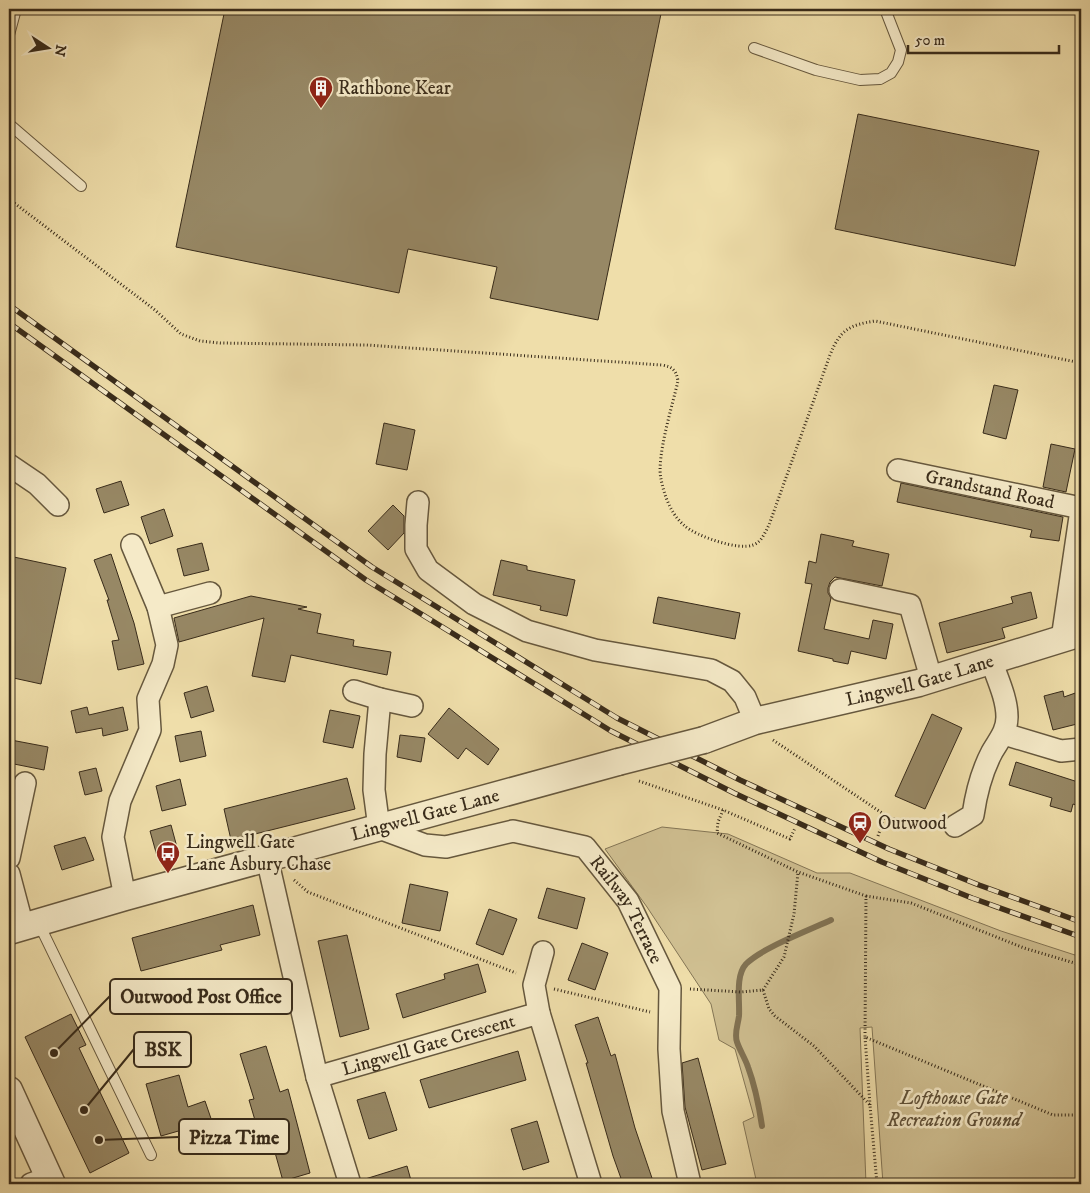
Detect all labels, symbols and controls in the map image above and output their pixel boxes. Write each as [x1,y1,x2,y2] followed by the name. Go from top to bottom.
[22,22,72,72] north arrow
[908,22,1059,54] scale bar
[915,31,945,50] text: 50 m
[50,43,70,58] text: N
[308,75,334,109] building icon: Rathbone Kear
[338,77,451,100] place label: Rathbone Kear
[923,465,1057,514] street label: Grandstand Road
[843,649,997,711] street label: Lingwell Gate Lane
[348,784,502,846] street label: Lingwell Gate Lane
[847,810,873,844] station icon: Outwood
[878,812,947,835] place label: Outwood
[186,831,331,876] place label: Lingwell Gate Lane Asbury Chase
[155,840,181,874] bus stop icon: Lingwell Gate Lane Asbury Chase
[585,851,668,967] street label: Railway Terrace
[110,979,292,1014] callout: Outwood Post Office
[120,985,283,1010] text: Outwood Post Office
[339,1009,518,1081] street label: Lingwell Gate Crescent
[134,1032,191,1067] callout: BSK
[144,1038,183,1063] text: BSK
[886,1087,1024,1132] park label: Lofthouse Gate Recreation Ground
[179,1119,289,1154] callout: Pizza Time
[189,1126,280,1151] text: Pizza Time

